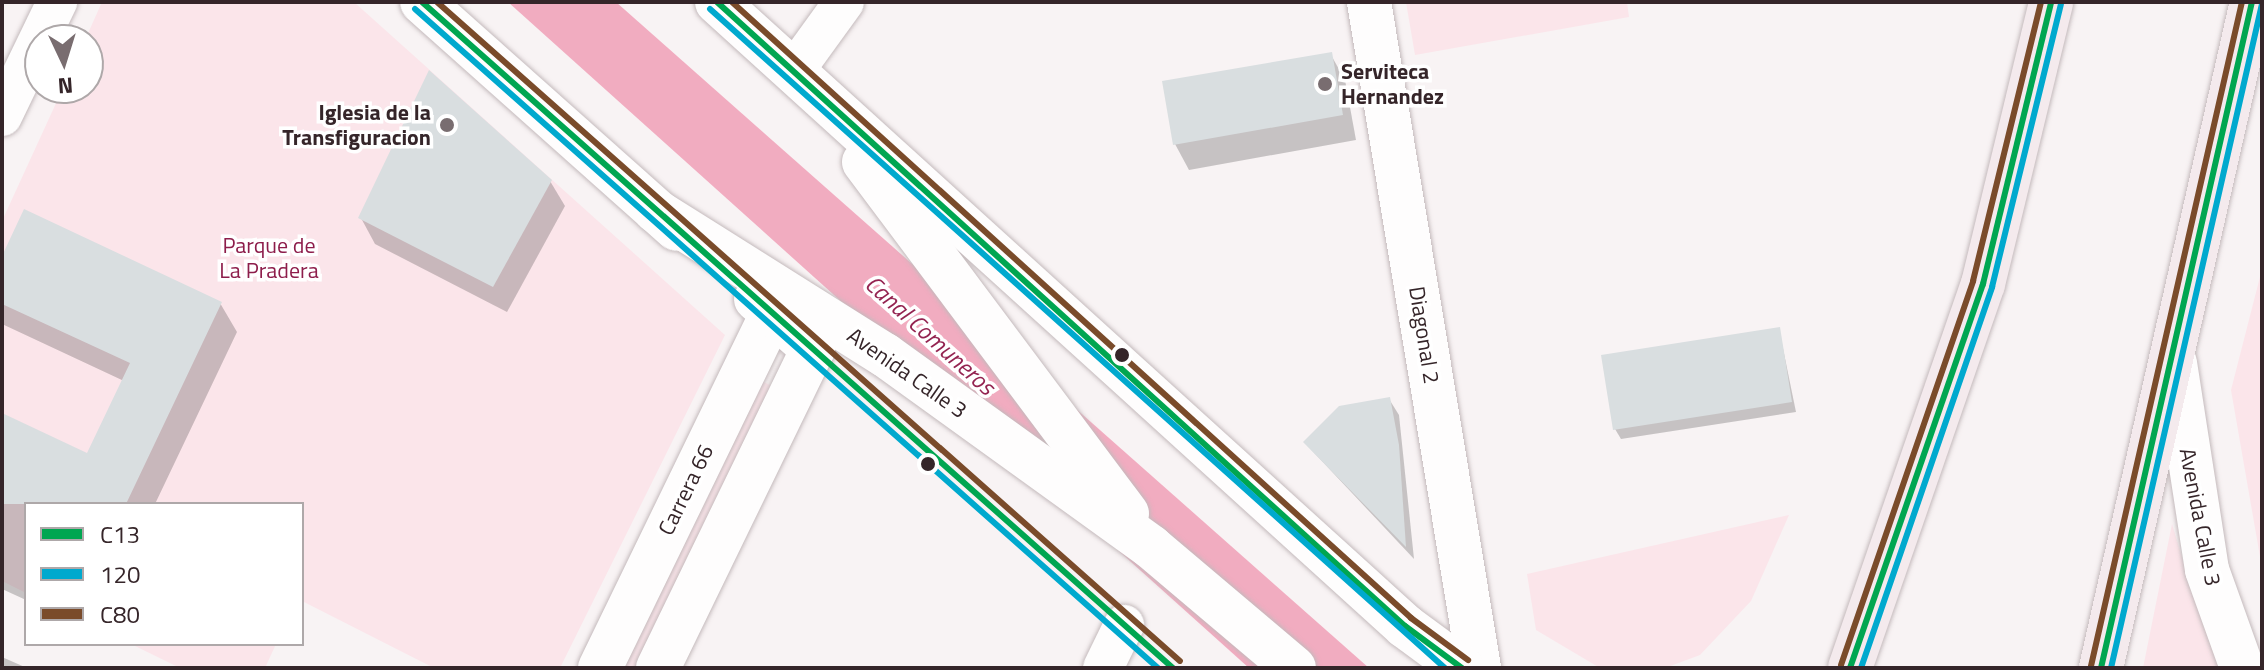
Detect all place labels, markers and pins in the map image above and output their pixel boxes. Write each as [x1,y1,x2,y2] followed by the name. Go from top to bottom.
[1341,58,1444,110] place label: Serviteca Hernandez
[1316,75,1334,93] marker: Serviteca Hernandez
[282,99,431,150] place label: Iglesia de la Transfiguracion
[438,116,456,134] marker: Iglesia de la Transfiguracion
[1114,347,1130,363] unlabelled marker
[920,456,936,472] unlabelled marker

